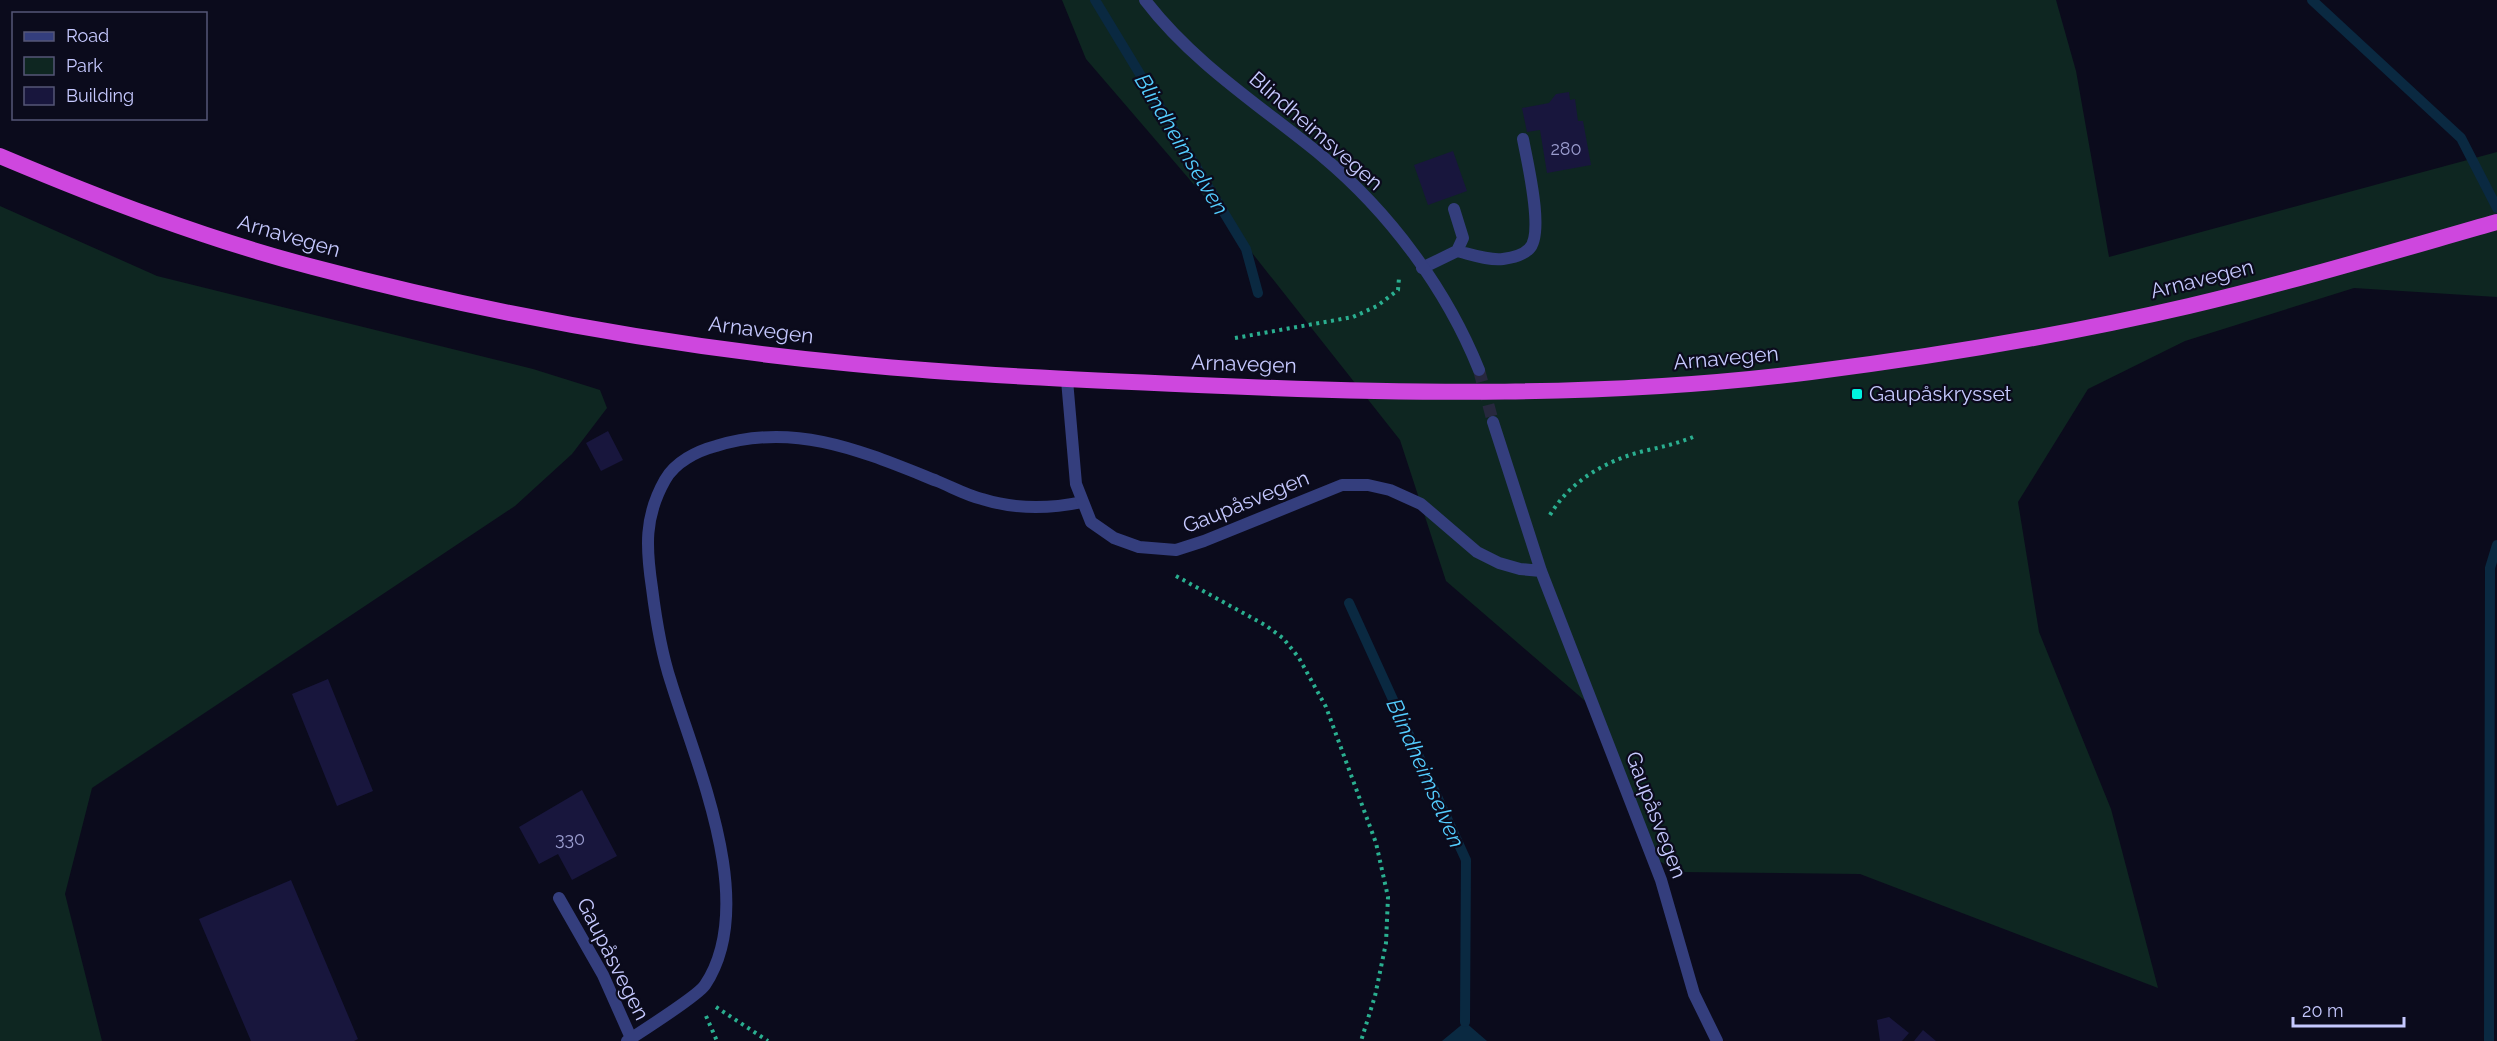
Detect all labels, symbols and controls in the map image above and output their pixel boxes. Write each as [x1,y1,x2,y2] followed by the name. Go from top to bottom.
[12,12,207,120] legend
[66,25,109,46] text: Road
[66,55,103,76] text: Park
[1244,66,1388,195] street label: Blindheimsvegen
[1130,69,1234,219] water label: Blindheimselven
[66,85,134,106] text: Building
[1550,138,1582,159] house number: 280
[235,209,343,262] street label: Arnavegen
[2148,254,2256,303] street label: Arnavegen
[707,311,815,348] street label: Arnavegen
[1672,340,1780,375] street label: Arnavegen
[1191,349,1297,378] street label: Arnavegen
[1869,381,2012,406] place label: Gaupåskrysset
[1850,387,1864,401] marker: Gaupåskrysset
[1179,465,1313,538] street label: Gaupåsvegen
[1382,695,1470,851] water label: Blindheimselven
[1621,748,1692,882] street label: Gaupåsvegen
[555,828,585,849] house number: 330
[572,893,655,1024] street label: Gaupåsvegen
[2293,990,2404,1028] scale bar
[2302,1000,2344,1021] text: 20 m

